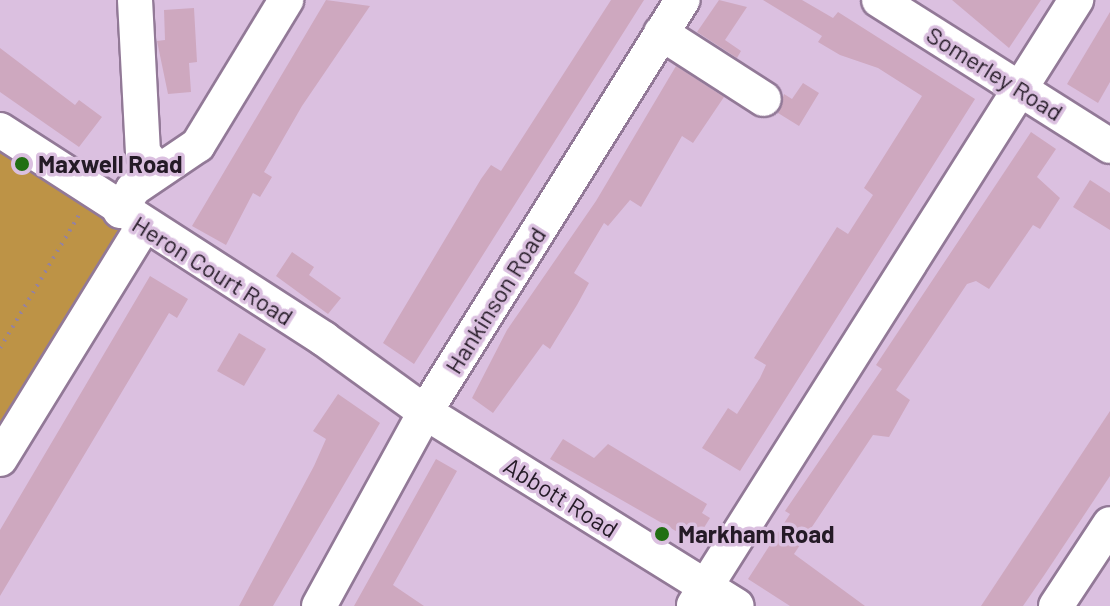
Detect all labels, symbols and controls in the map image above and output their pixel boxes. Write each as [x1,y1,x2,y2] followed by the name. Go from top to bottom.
[922,20,1068,126] street label: Somerley Road
[38,150,183,178] place label: Maxwell Road
[13,155,31,173] marker: Maxwell Road
[127,209,299,331] street label: Heron Court Road
[438,221,552,379] street label: Hankinson Road
[499,451,623,543] street label: Abbott Road
[678,520,835,548] place label: Markham Road
[653,525,671,543] marker: Markham Road

